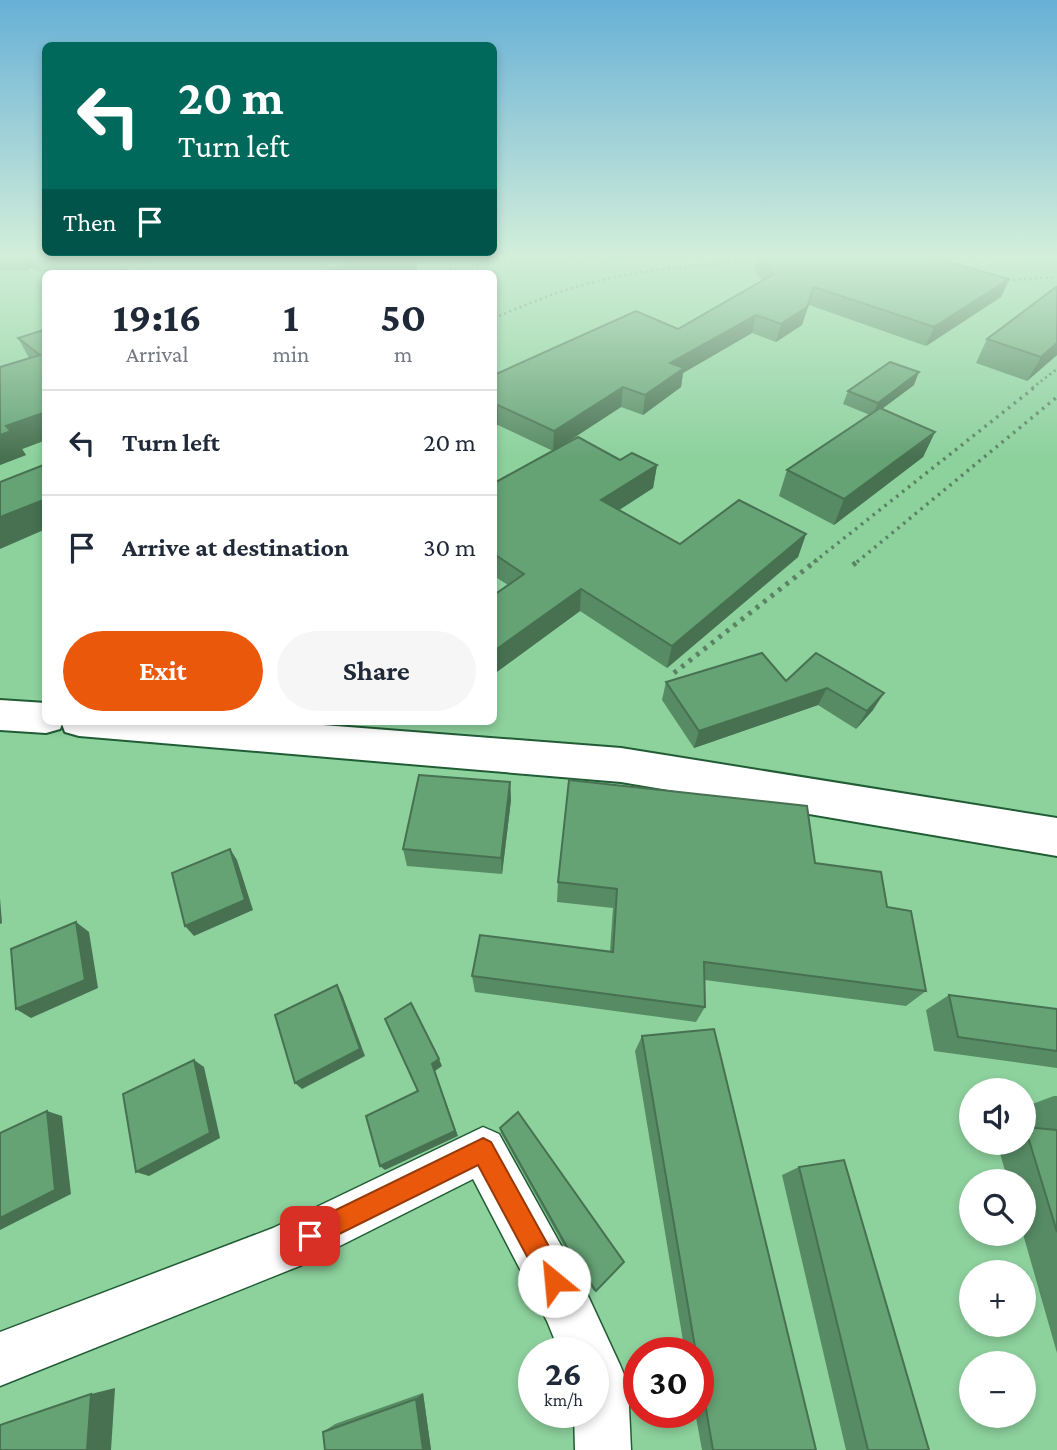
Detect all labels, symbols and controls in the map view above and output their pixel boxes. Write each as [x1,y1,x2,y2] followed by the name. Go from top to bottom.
[63,70,154,161] icon: left
[178,70,284,125] text: 20 m
[178,128,289,164] text: Turn left
[131,203,169,241] icon: arrive
[63,208,117,237] text: Then
[113,293,202,340] text: 19:16
[283,293,299,340] text: 1
[380,293,426,340] text: 50
[126,341,189,367] text: Arrival
[273,341,309,367] text: min
[394,341,412,367] text: m
[63,424,101,462] icon: left
[122,428,220,457] text: Turn left
[423,428,476,457] text: 20 m
[63,529,101,567] icon: arrive
[122,533,349,562] text: Arrive at destination
[423,533,476,562] text: 30 m
[63,631,263,711] button: Exit
[277,631,476,711] button: Share
[959,1078,1036,1428] map controls
[959,1078,1036,1155] button: sound
[959,1169,1036,1246] button: search
[280,1206,340,1266] pin
[291,1217,329,1255] icon: arrive
[517,1244,591,1318] position arrow
[959,1260,1036,1337] button: +
[623,1337,714,1428] speed limit sign: 30
[959,1351,1036,1428] button: −
[545,1354,582,1393] text: 26
[544,1390,583,1410] text: km/h

